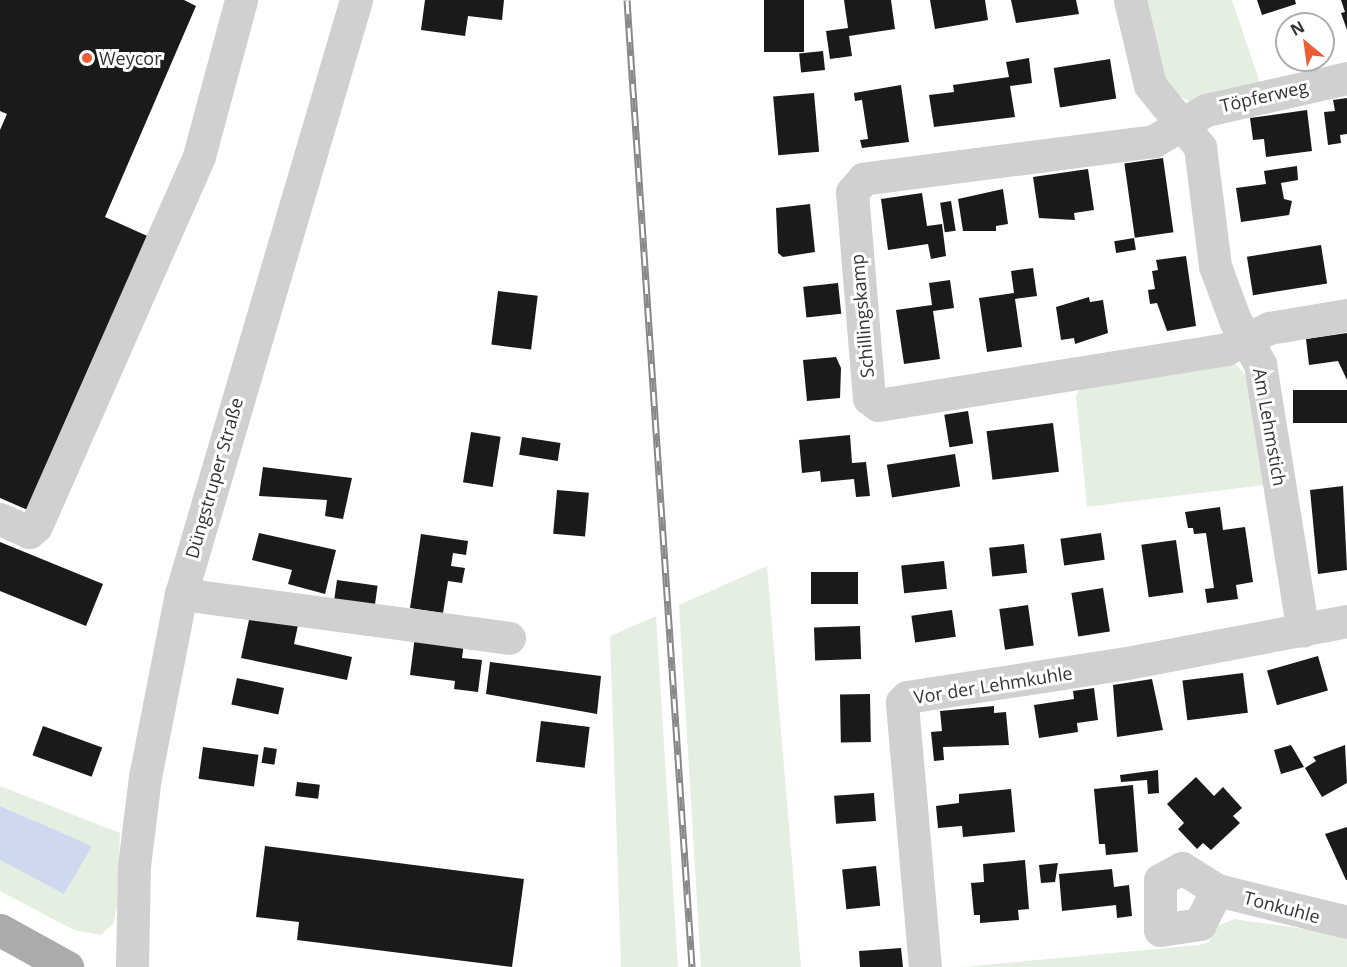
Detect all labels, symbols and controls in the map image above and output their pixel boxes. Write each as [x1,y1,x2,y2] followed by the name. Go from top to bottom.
[1275,12,1335,72] north arrow
[1286,15,1308,41] text: N
[99,47,162,69] place label: Weycor
[80,51,94,65] marker: Weycor
[1218,75,1310,117] street label: Töpferweg
[846,253,878,379] street label: Schillingskamp
[1249,366,1291,488] street label: Am Lehmstich
[181,395,247,561] street label: Düngstruper Straße
[912,662,1074,708] street label: Vor der Lehmkuhle
[1242,886,1322,928] street label: Tonkuhle

